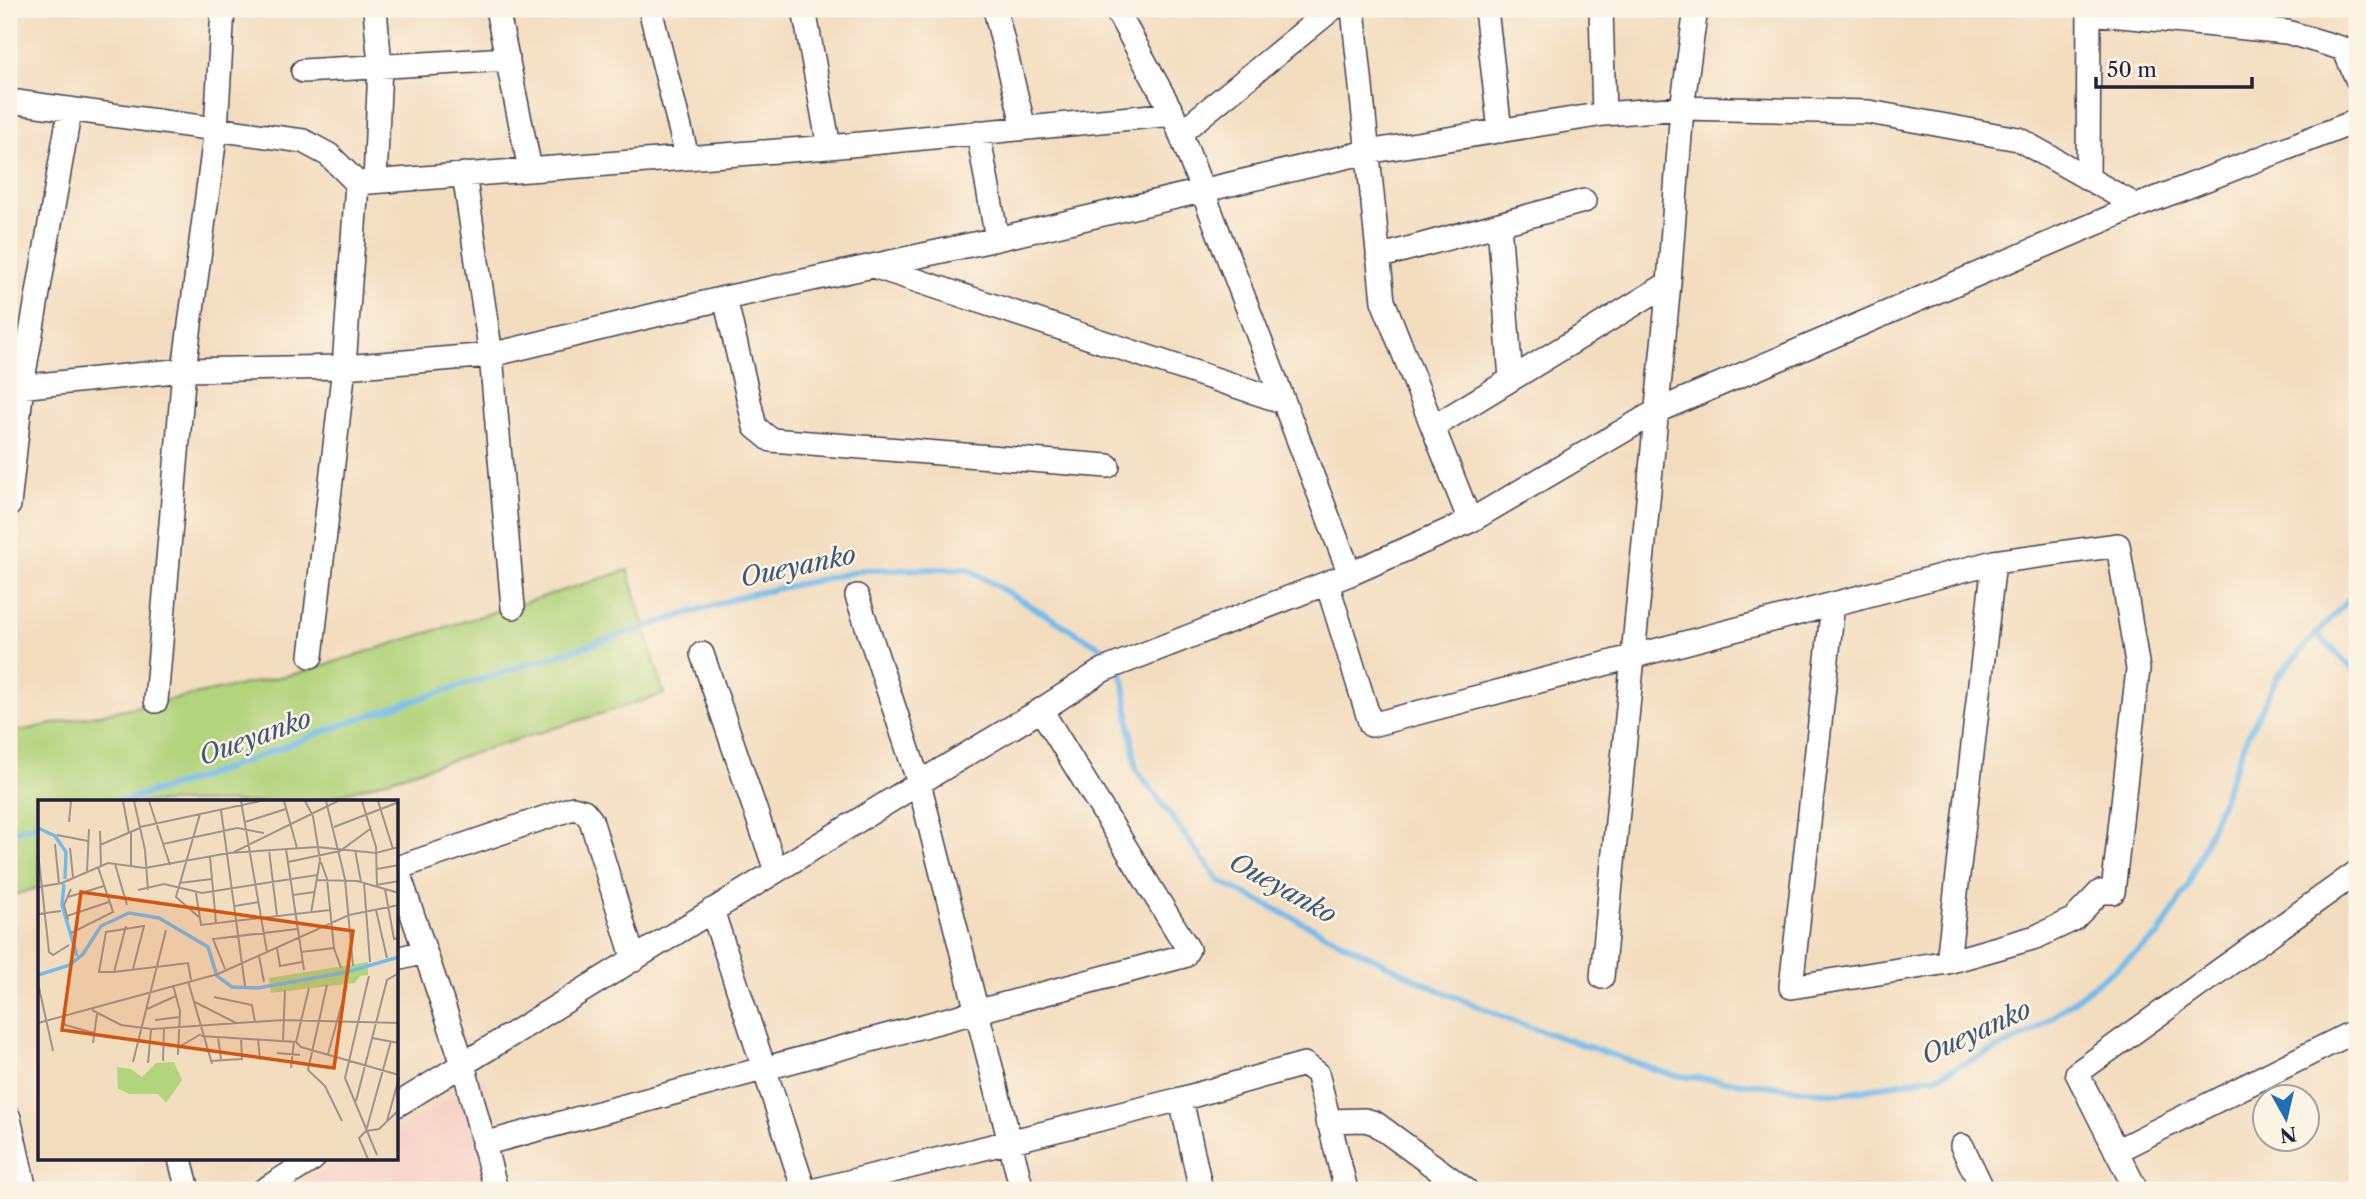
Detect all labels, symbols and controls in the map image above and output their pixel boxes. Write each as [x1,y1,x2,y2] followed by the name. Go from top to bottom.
[2096,46,2252,90] scale bar
[2107,57,2157,82] text: 50 m
[737,538,859,594] water label: Oueyanko
[194,702,316,772] water label: Oueyanko
[38,800,399,1160] inset map
[1224,846,1342,930] water label: Oueyanko
[1916,993,2036,1071] water label: Oueyanko
[2250,1084,2320,1154] north arrow
[2279,1122,2298,1147] text: N

